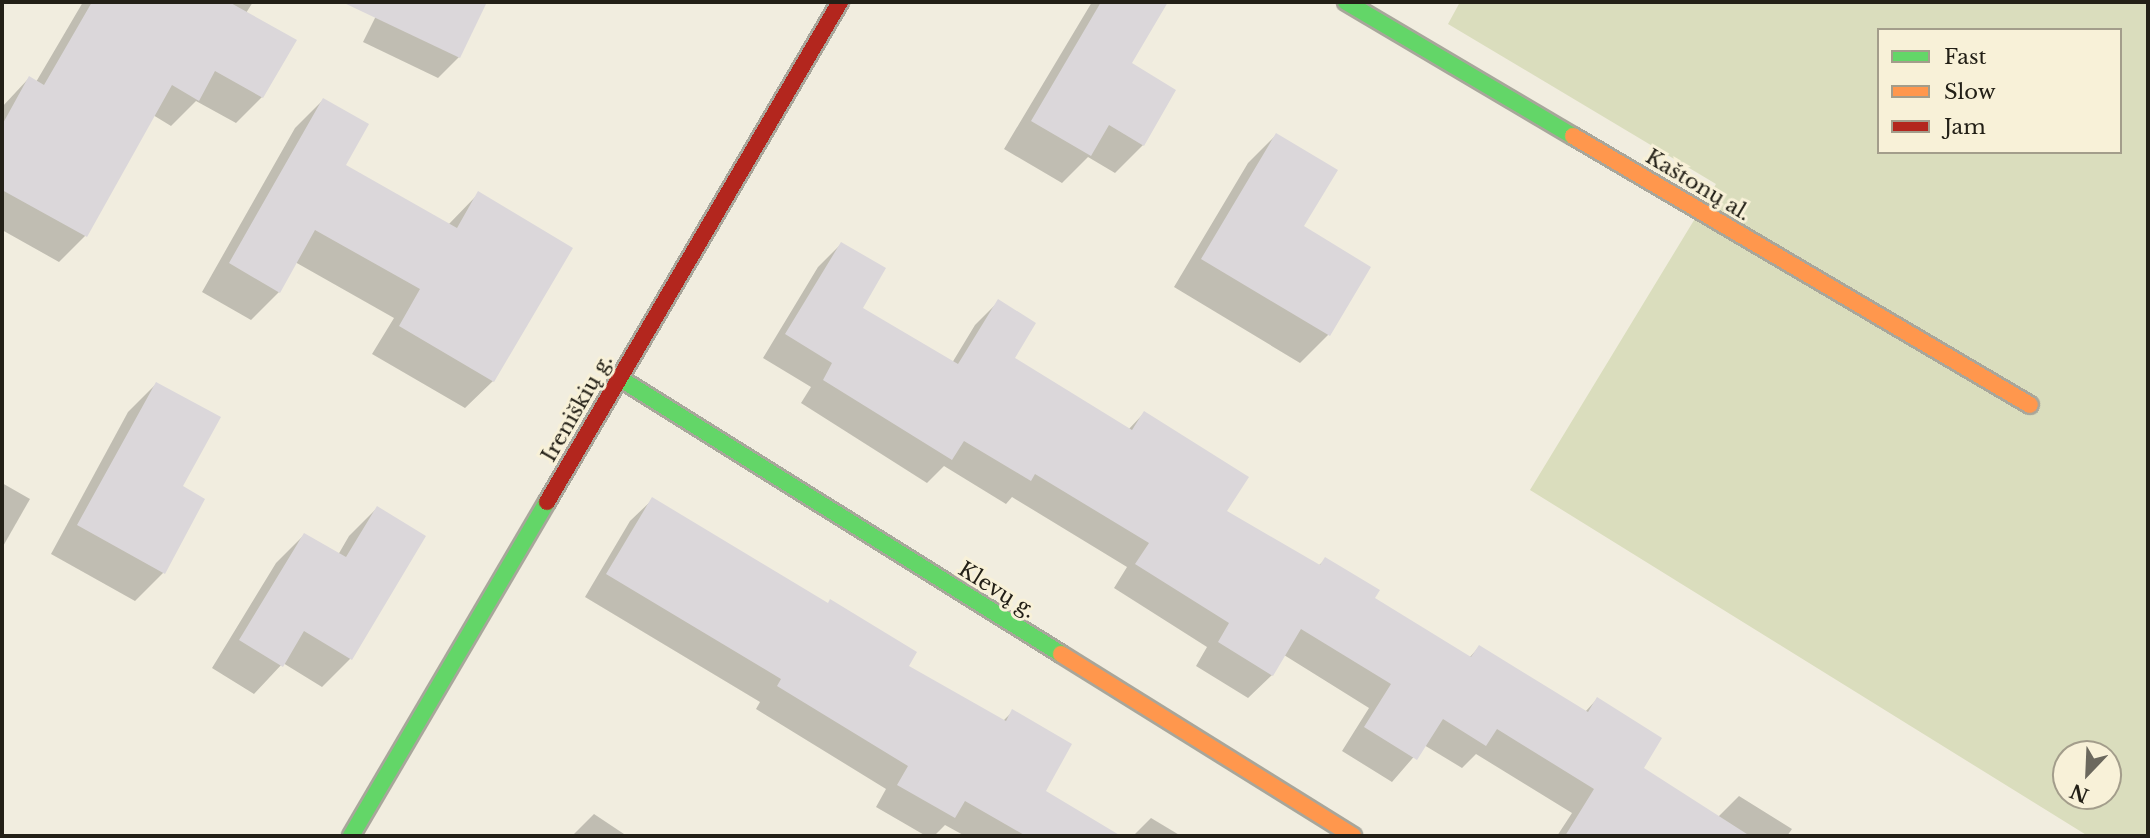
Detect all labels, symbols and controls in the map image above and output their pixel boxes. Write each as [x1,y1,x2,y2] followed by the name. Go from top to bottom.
[1877,28,2122,154] legend
[1944,44,1986,70] text: Fast
[1944,79,1996,105] text: Slow
[1944,114,1986,140] text: Jam
[1641,144,1755,226] street label: Kaštonų al.
[536,350,618,466] street label: Ireniškių g.
[954,557,1040,623] street label: Klevų g.
[2052,740,2122,810] north arrow
[2067,779,2092,807] text: N

